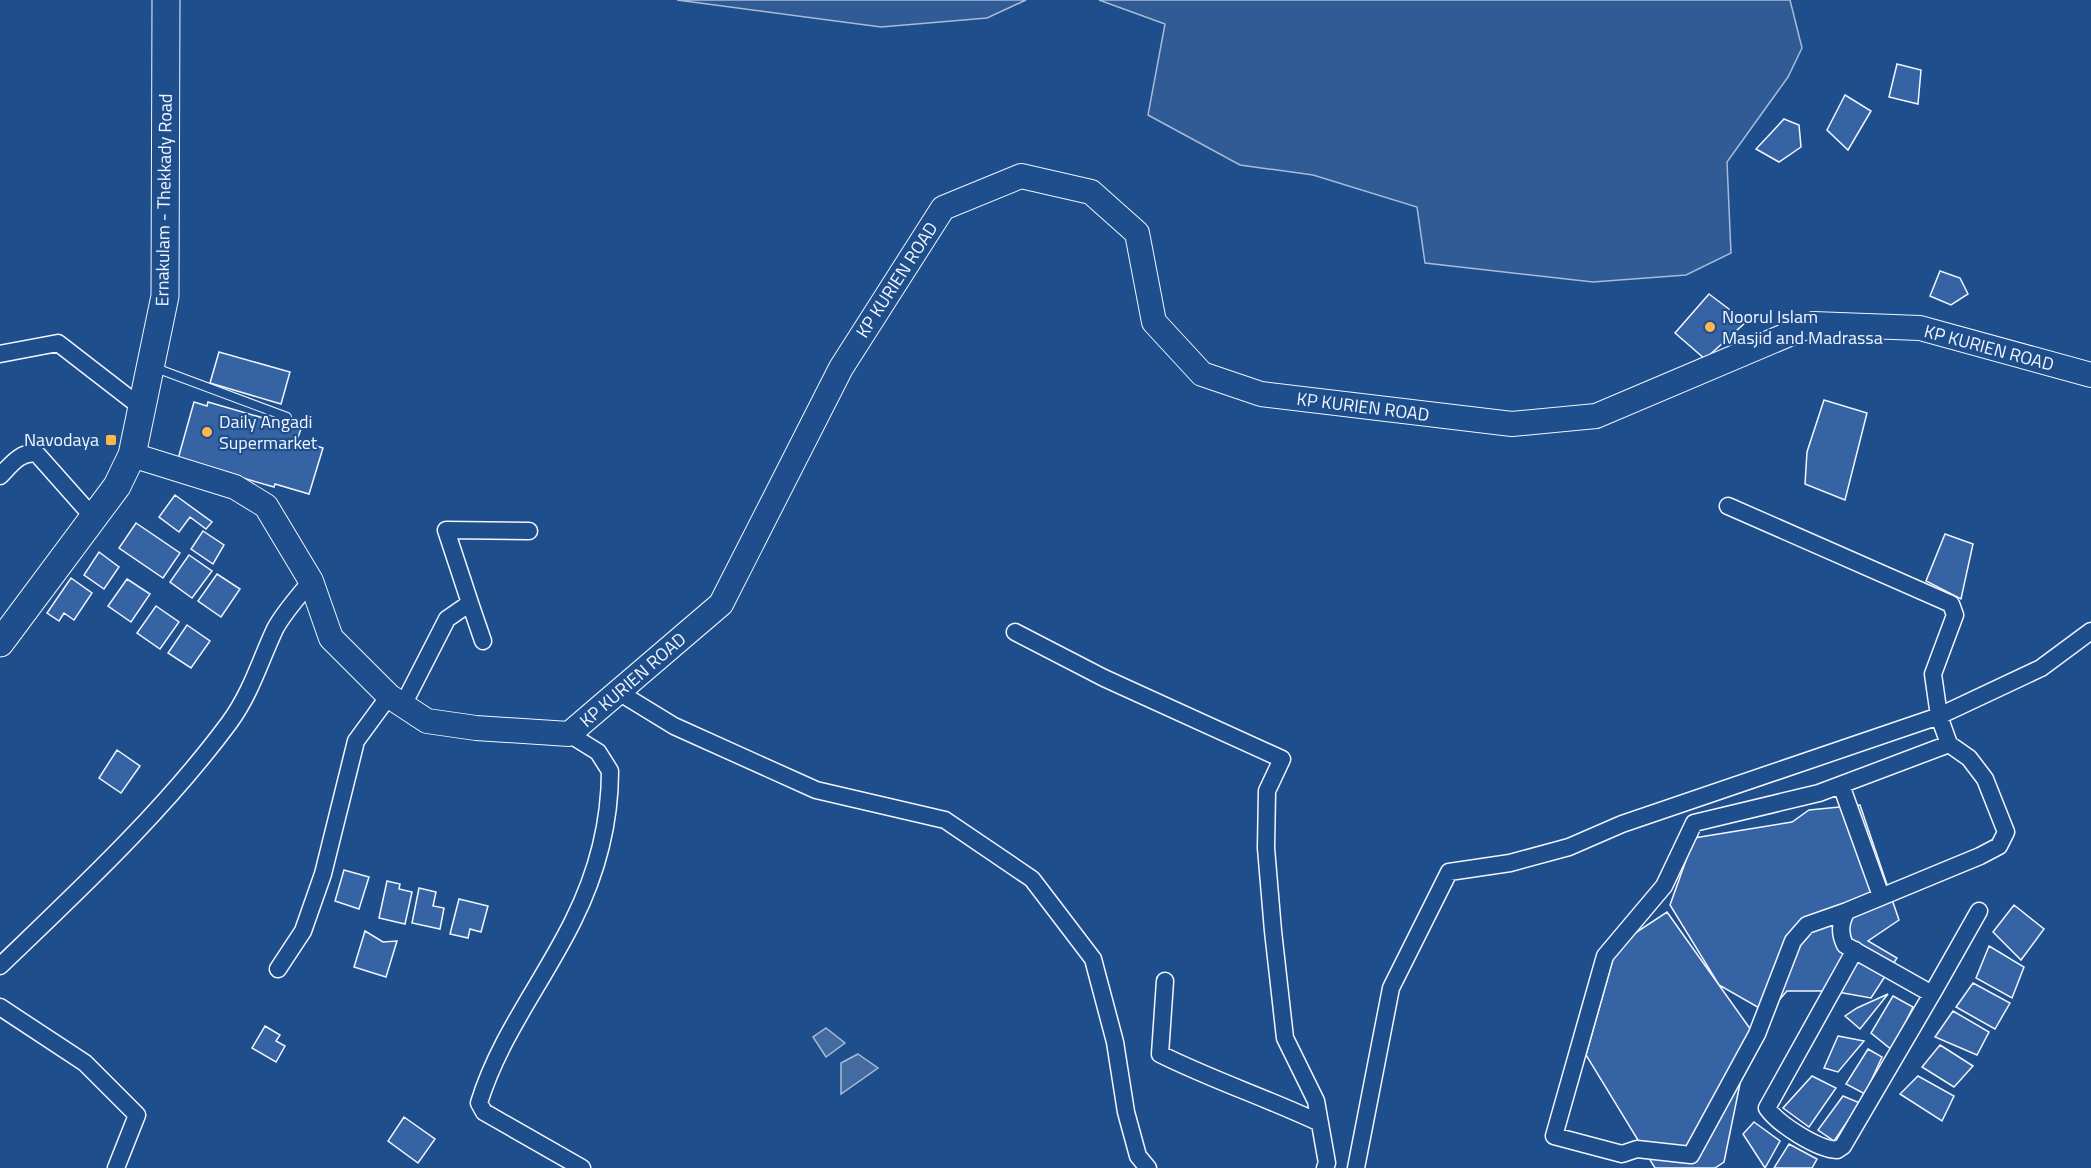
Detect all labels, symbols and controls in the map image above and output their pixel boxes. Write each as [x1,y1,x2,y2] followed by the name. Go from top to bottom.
[148,93,179,307] street label: Ernakulam - Thekkady Road
[849,216,944,343] street label: KP KURIEN ROAD
[1722,303,1883,351] place label: Noorul Islam Masjid and Madrassa
[1921,317,2057,378] street label: KP KURIEN ROAD
[1703,320,1717,334] marker: Noorul Islam Masjid and Madrassa
[1295,385,1431,428] street label: KP KURIEN ROAD
[219,408,318,456] place label: Daily Angadi Supermarket
[200,425,214,439] marker: Daily Angadi Supermarket
[24,426,99,453] place label: Navodaya
[104,433,118,447] marker: Navodaya
[573,626,692,734] street label: KP KURIEN ROAD

